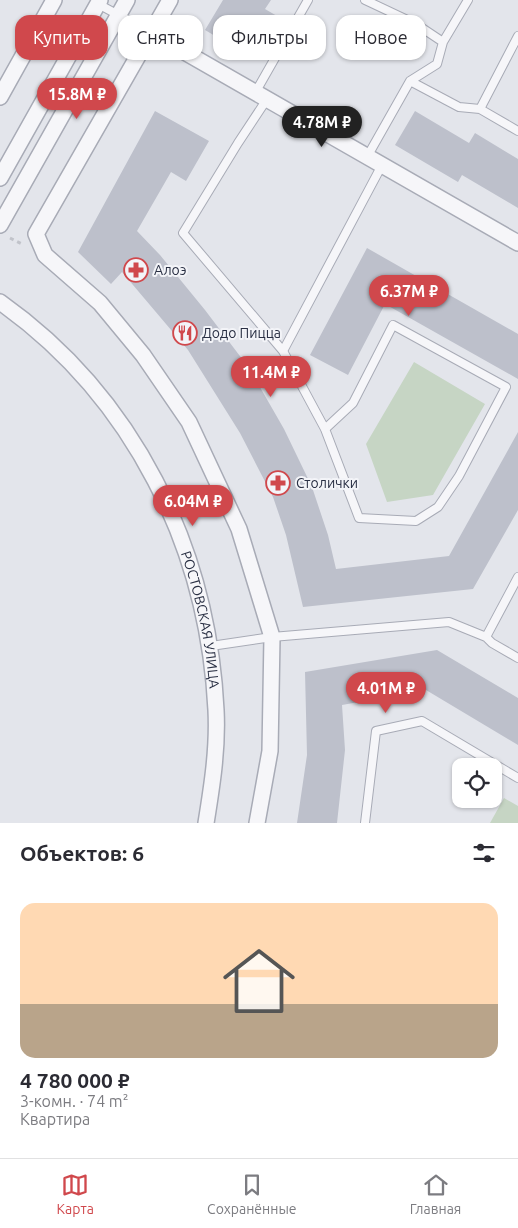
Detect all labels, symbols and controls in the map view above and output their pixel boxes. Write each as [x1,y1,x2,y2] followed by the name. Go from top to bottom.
[15,15,108,60] chip: Купить
[118,15,203,60] chip: Снять
[213,15,326,60] chip: Фильтры
[336,15,426,60] chip: Новое
[31,78,123,120] pin: 15.8M ₽
[48,85,106,103] text: 15.8M ₽
[276,106,368,148] pin: 4.78M ₽
[293,113,351,131] text: 4.78M ₽
[123,257,149,283] pharmacy icon: Алоэ
[154,262,186,278] place label: Алоэ
[363,274,455,317] pin: 6.37M ₽
[380,282,438,300] text: 6.37M ₽
[172,320,198,346] restaurant icon: Додо Пицца
[202,325,281,341] place label: Додо Пицца
[225,356,317,398] pin: 11.4M ₽
[242,363,300,381] text: 11.4M ₽
[265,470,291,496] pharmacy icon: Столички
[296,475,358,491] place label: Столички
[147,484,239,527] pin: 6.04M ₽
[164,492,222,510] text: 6.04M ₽
[178,549,223,689] street label: РОСТОВСКАЯ УЛИЦА
[340,672,432,714] pin: 4.01M ₽
[357,679,415,697] text: 4.01M ₽
[452,758,502,808] map controls
[452,758,502,808] button: locate
[470,839,498,867] icon: filters
[20,841,144,865] text: Объектов: 6
[214,936,304,1026] icon: home
[20,1068,130,1092] text: 4 780 000 ₽
[20,1092,128,1110] text: 3-комн. · 74 m²
[20,1110,90,1128] text: Квартира
[57,1171,94,1217] tab: Карта
[207,1171,297,1217] tab: Сохранённые
[410,1171,461,1217] tab: Главная

